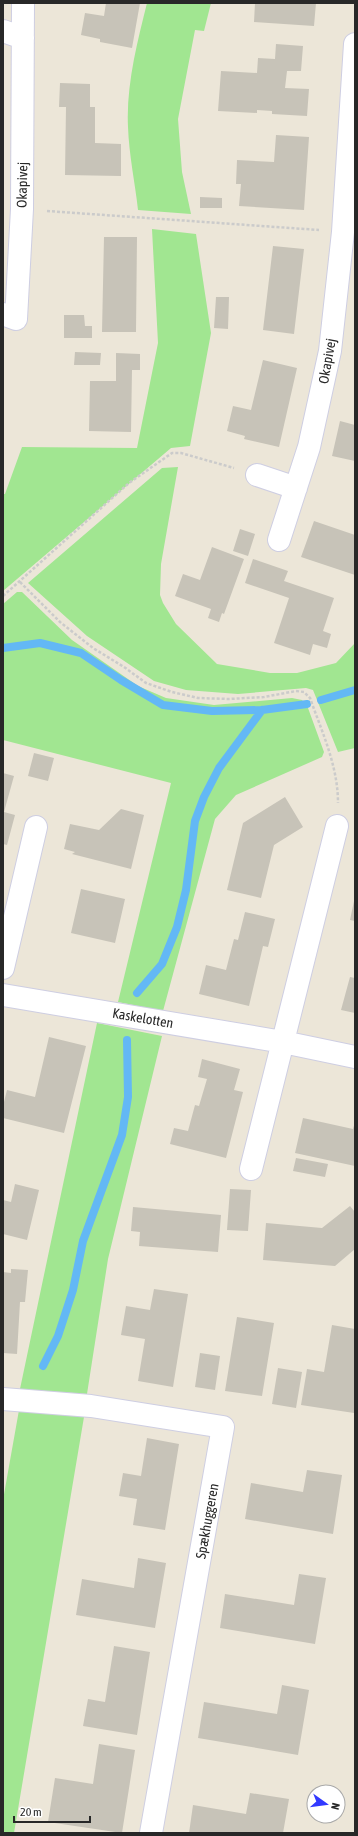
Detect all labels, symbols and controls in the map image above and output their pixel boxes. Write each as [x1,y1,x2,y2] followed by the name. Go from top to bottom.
[14,162,30,208] street label: Okapivej
[315,337,339,385] street label: Okapivej
[111,1005,175,1031] street label: Kaskelotten
[192,1482,222,1560] street label: Spækhuggeren
[306,1784,346,1824] north arrow
[14,1798,90,1824] scale bar
[329,1802,342,1811] text: N
[20,1805,42,1819] text: 20 m

